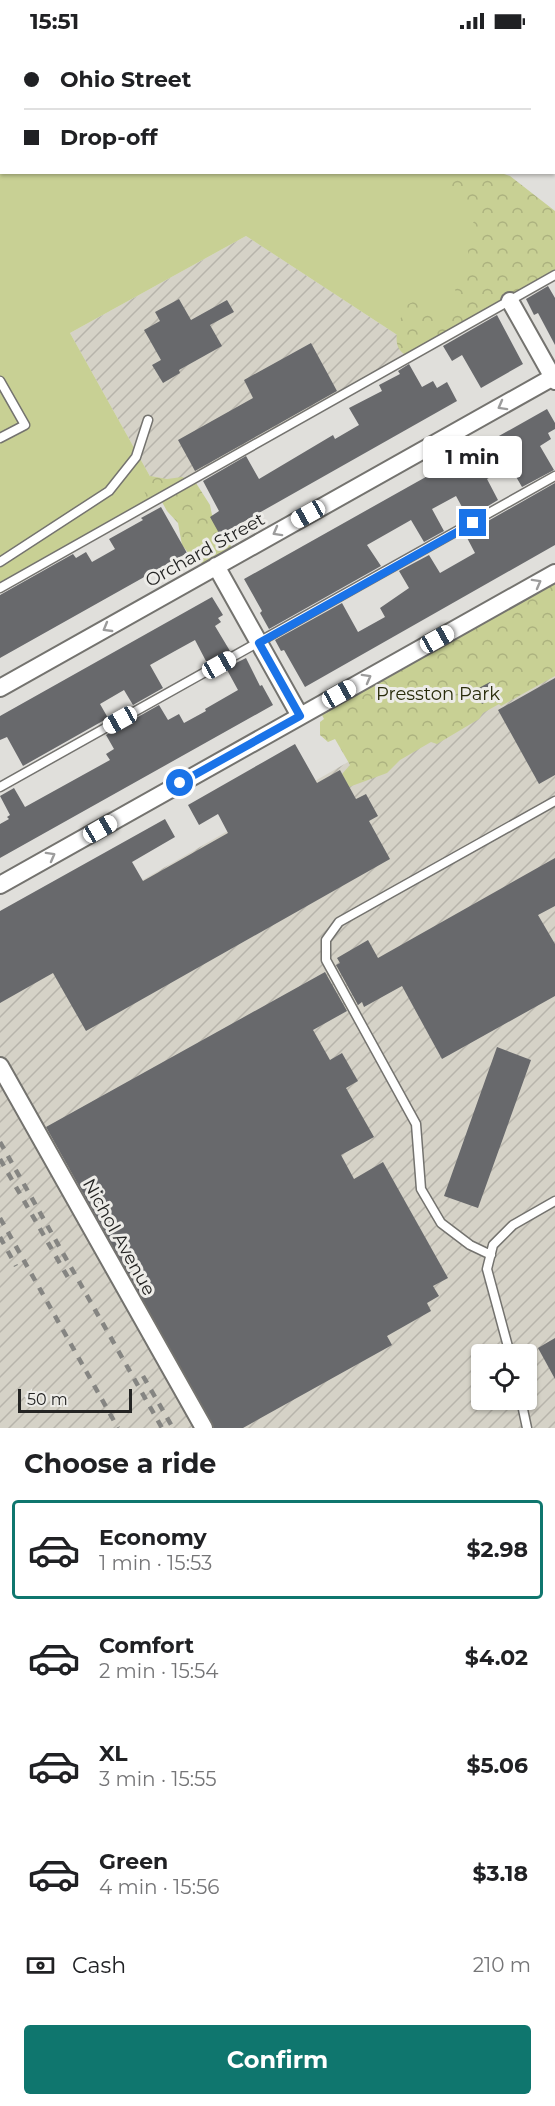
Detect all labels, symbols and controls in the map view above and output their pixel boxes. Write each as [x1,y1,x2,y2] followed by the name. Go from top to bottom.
[30,8,79,35] text: 15:51
[60,66,191,93] text: Ohio Street
[60,124,158,151] text: Drop-off
[497,398,508,410] one-way arrow
[424,436,522,478] callout: 1 min
[445,445,500,469] text: 1 min
[288,497,328,531] car
[141,508,269,592] street label: Orchard Street
[459,509,486,536] route end
[272,525,283,536] one-way arrow
[531,578,541,590] one-way arrow
[103,621,113,632] one-way arrow
[417,622,457,656] car
[199,648,239,682] car
[361,674,371,685] one-way arrow
[319,677,359,711] car
[376,683,500,705] park label: Presston Park
[100,703,140,737] car
[166,769,193,796] route start
[80,812,120,846] car
[45,852,55,863] one-way arrow
[78,1175,160,1299] street label: Nichol Avenue
[471,1344,537,1410] map controls
[471,1344,537,1410] button: locate
[18,1386,132,1414] scale bar
[27,1390,68,1409] text: 50 m
[24,1447,216,1480] text: Choose a ride
[27,1523,81,1577] icon: car
[99,1524,207,1551] text: Economy
[466,1536,528,1563] text: $2.98
[99,1551,212,1575] text: 1 min · 15:53
[27,1631,81,1685] icon: car
[99,1632,194,1659] text: Comfort
[465,1644,528,1671] text: $4.02
[99,1659,219,1683] text: 2 min · 15:54
[27,1739,81,1793] icon: car
[99,1740,128,1767] text: XL
[466,1752,528,1779] text: $5.06
[99,1767,216,1791] text: 3 min · 15:55
[27,1847,81,1901] icon: car
[99,1848,168,1875] text: Green
[472,1860,528,1887] text: $3.18
[99,1875,219,1899] text: 4 min · 15:56
[24,1949,57,1982] icon: cash
[72,1952,126,1979] text: Cash
[473,1953,531,1977] text: 210 m
[24,2025,531,2094] button: Confirm

